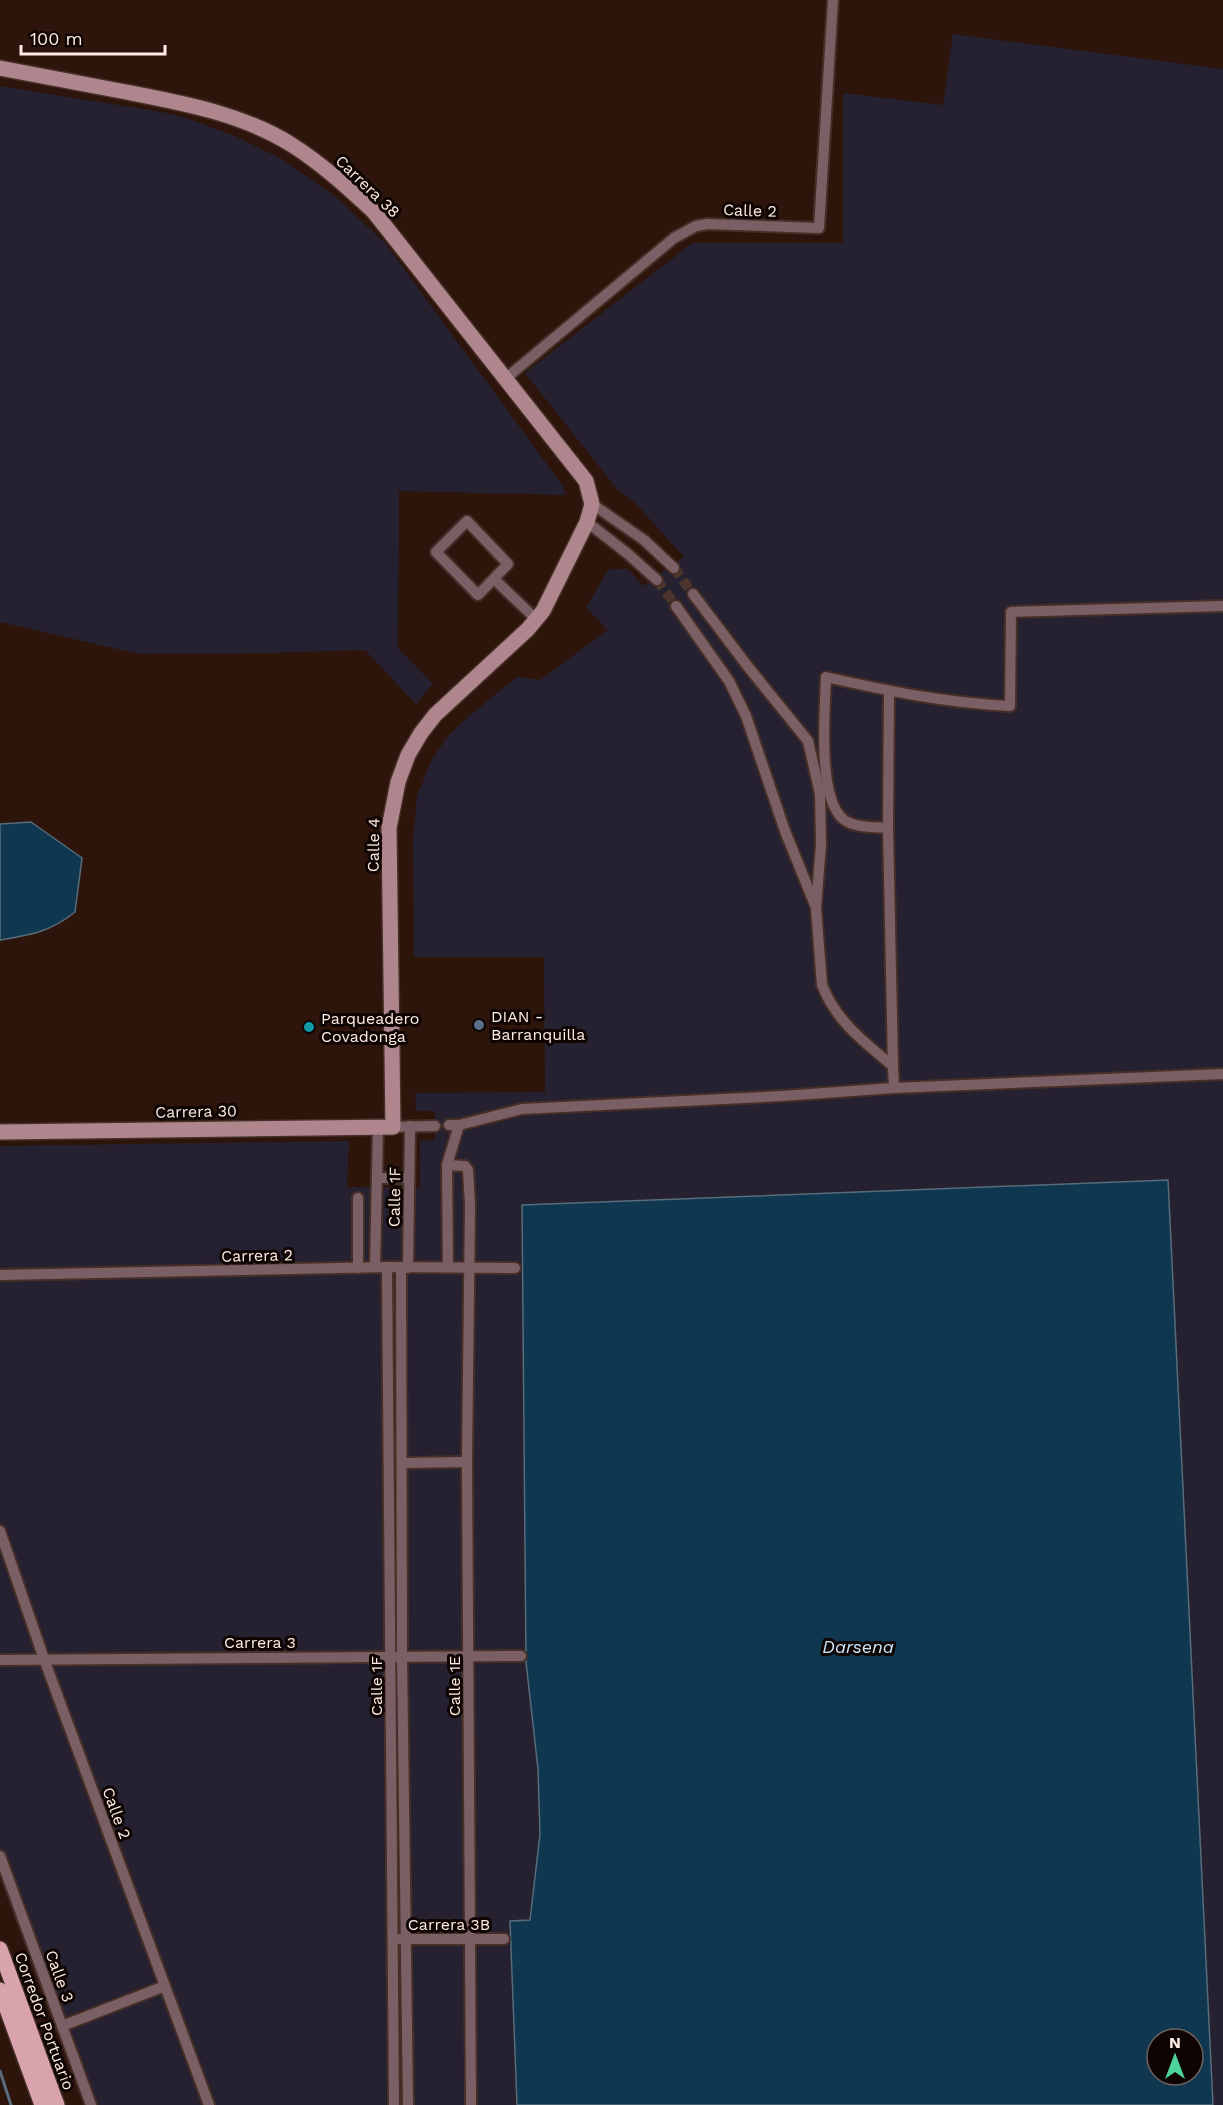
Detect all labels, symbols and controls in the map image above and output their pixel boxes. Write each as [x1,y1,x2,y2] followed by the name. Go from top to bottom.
[21,18,165,56] scale bar
[30,28,83,49] text: 100 m
[332,151,404,222] street label: Carrera 38
[723,200,777,221] street label: Calle 2
[364,817,383,872] street label: Calle 4
[491,1007,585,1044] place label: DIAN - Barranquilla
[321,1009,419,1046] place label: Parqueadero Covadonga
[472,1018,486,1032] marker: DIAN - Barranquilla
[302,1020,316,1034] marker: Parqueadero Covadonga
[155,1101,237,1122] street label: Carrera 30
[384,1167,405,1227] street label: Calle 1F
[221,1245,293,1266] street label: Carrera 2
[224,1633,296,1652] street label: Carrera 3
[822,1636,894,1657] water label: Darsena
[367,1656,386,1716] street label: Calle 1F
[445,1656,464,1716] street label: Calle 1E
[98,1785,135,1842] street label: Calle 2
[408,1915,490,1934] street label: Carrera 3B
[41,1948,78,2005] street label: Calle 3
[11,1950,78,2093] street label: Corredor Portuario
[1145,2027,1205,2087] north arrow
[1169,2033,1181,2052] text: N

